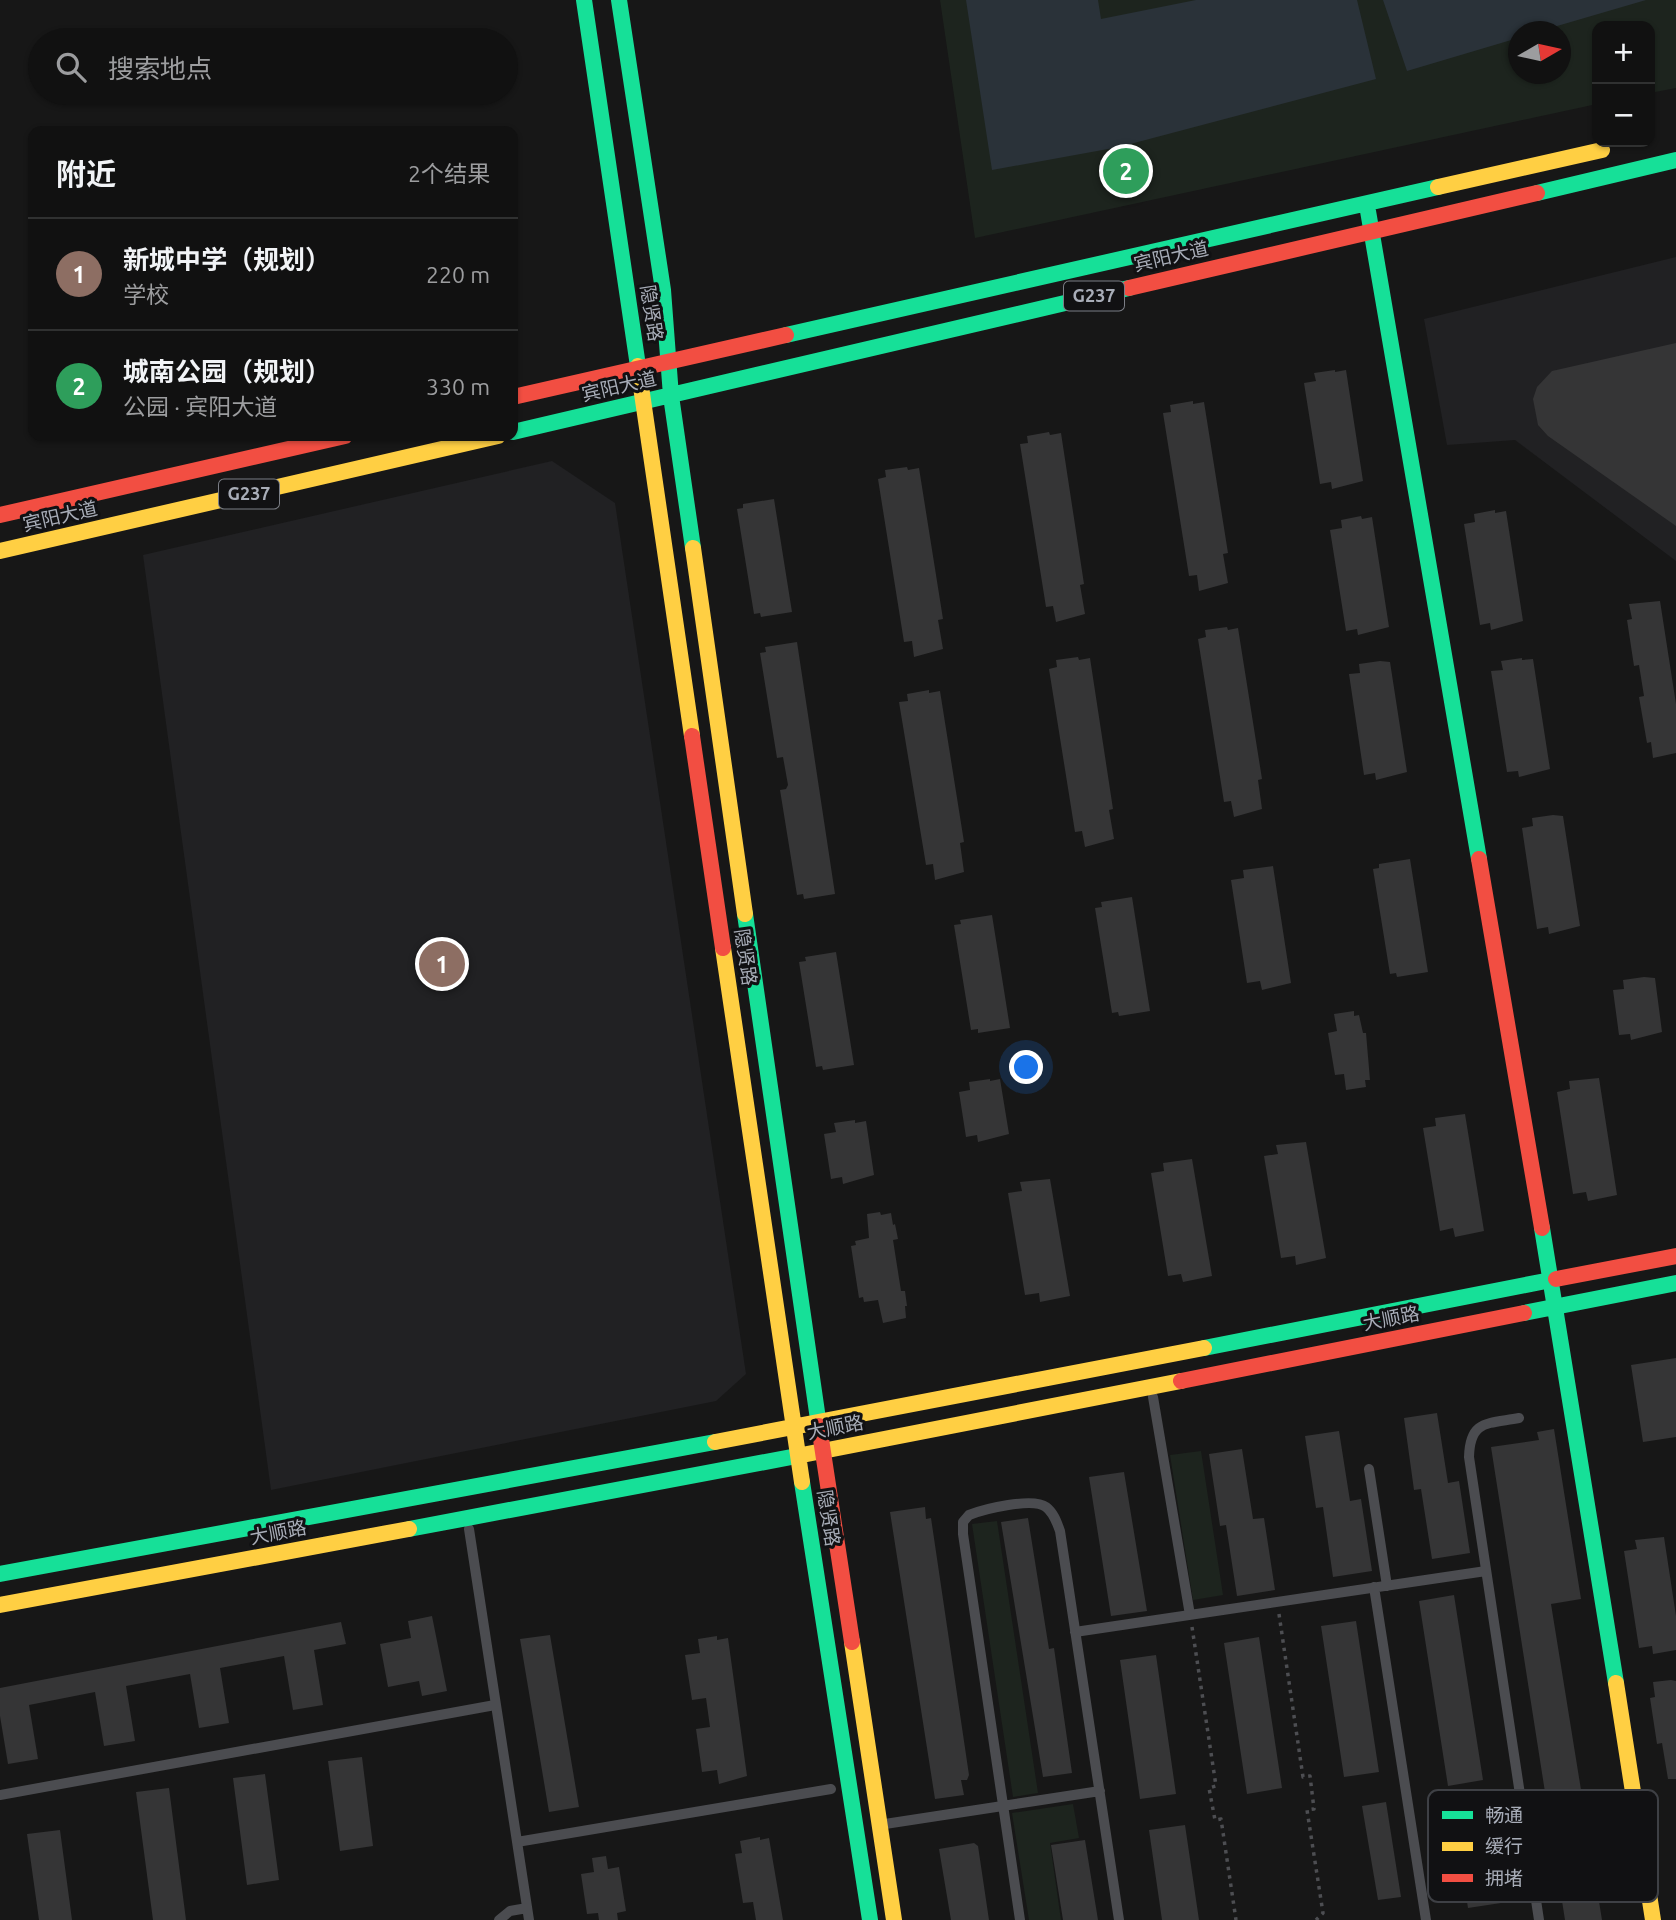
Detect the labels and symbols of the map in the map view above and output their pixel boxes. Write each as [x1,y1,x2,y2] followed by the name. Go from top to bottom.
[1508,21,1571,84] north arrow
[1103,145,1149,197] pin: 2
[1131,237,1211,275] street label: 宾阳大道
[1064,282,1124,310] road number: G237
[637,283,667,343] street label: 隐贤路
[579,367,659,405] street label: 宾阳大道
[219,480,279,508] road number: G237
[20,497,100,535] street label: 宾阳大道
[731,927,761,987] street label: 隐贤路
[419,938,465,990] pin: 1
[1009,1050,1043,1084] your location
[1361,1302,1421,1334] street label: 大顺路
[805,1411,865,1443] street label: 大顺路
[814,1488,844,1548] street label: 隐贤路
[248,1516,308,1548] street label: 大顺路
[1428,1790,1658,1902] legend
[1485,1804,1523,1826] text: 畅通
[1485,1835,1523,1857] text: 缓行
[1485,1867,1523,1889] text: 拥堵

